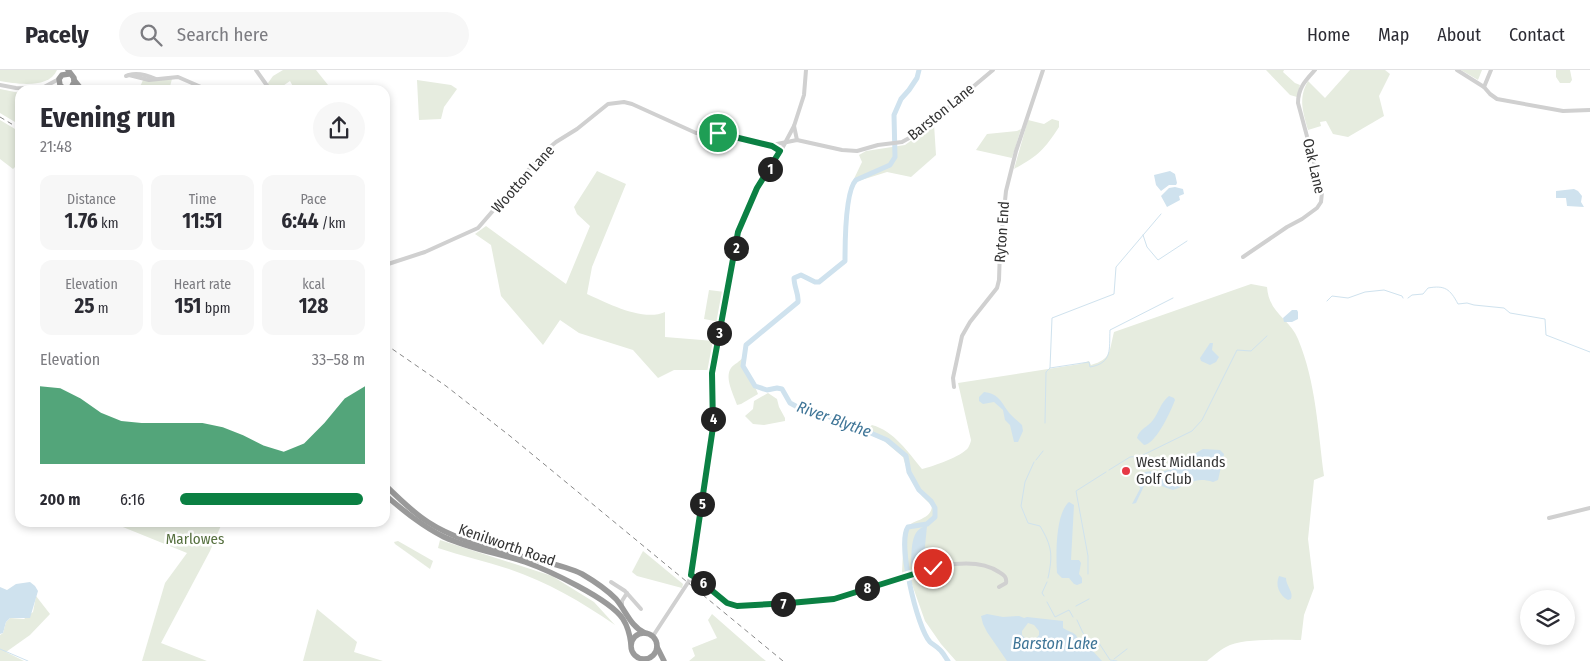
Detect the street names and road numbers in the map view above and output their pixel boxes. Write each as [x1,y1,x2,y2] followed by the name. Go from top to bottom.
[904,80,978,144] street label: Barston Lane
[1299,137,1329,195] street label: Oak Lane
[488,141,558,217] street label: Wootton Lane
[991,201,1013,263] street label: Ryton End
[456,520,558,570] street label: Kenilworth Road

